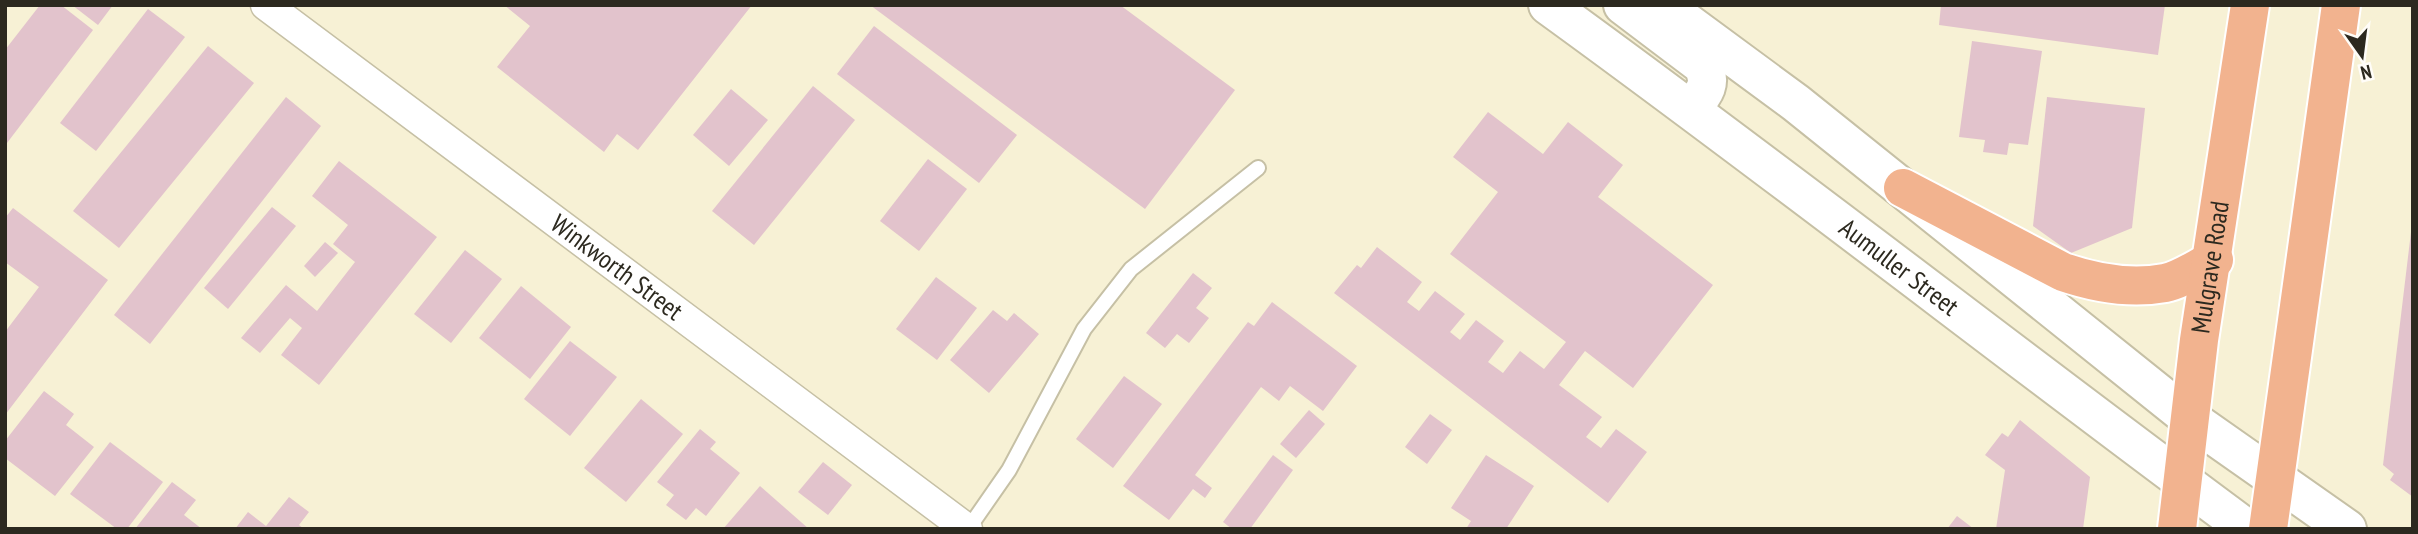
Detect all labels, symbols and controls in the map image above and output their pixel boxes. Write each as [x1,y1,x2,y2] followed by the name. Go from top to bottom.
[2327,21,2397,91] north arrow
[2358,60,2374,85] text: N
[2183,199,2236,335] street label: Mulgrave Road
[544,207,690,327] street label: Winkworth Street
[1833,211,1966,322] street label: Aumuller Street

